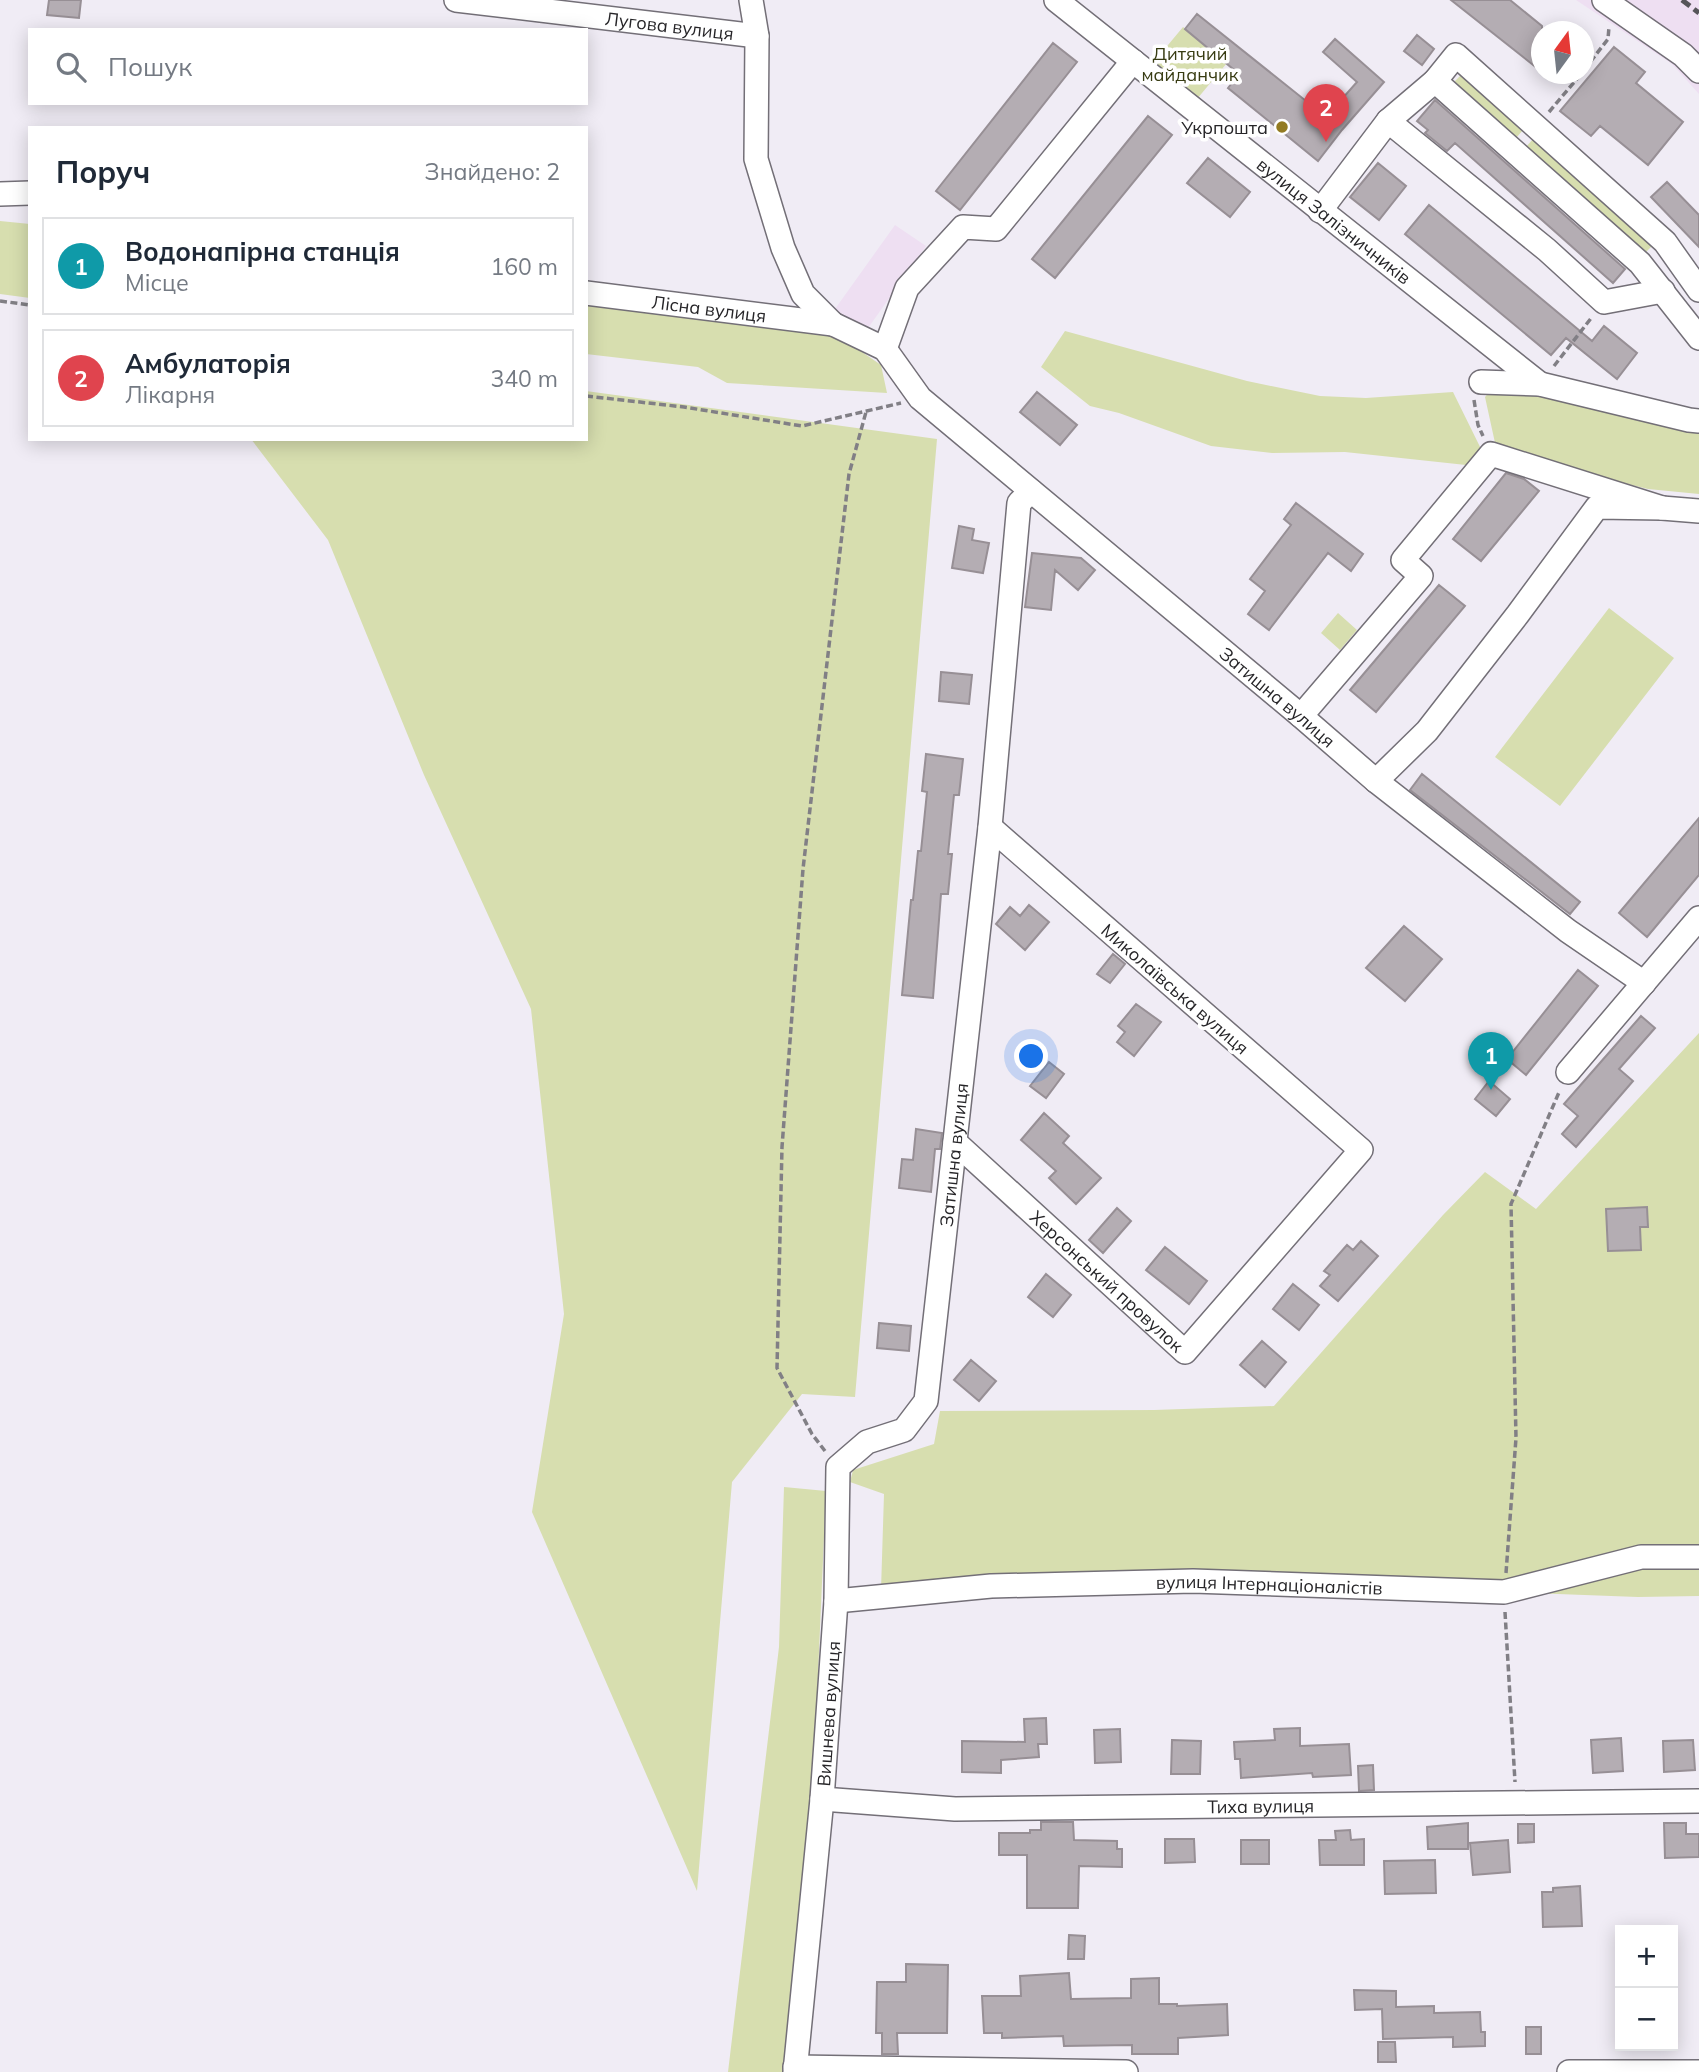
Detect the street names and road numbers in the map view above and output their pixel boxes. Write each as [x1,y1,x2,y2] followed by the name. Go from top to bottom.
[604,6,735,45] street label: Лугова вулиця
[1252,152,1416,289] street label: вулиця Залізничників
[650,290,768,327] street label: Лісна вулиця
[1215,642,1340,752] street label: Затишна вулиця
[1097,919,1253,1059] street label: Миколаївська вулиця
[934,1082,973,1228] street label: Затишна вулиця
[1026,1205,1189,1357] street label: Херсонський провулок
[1155,1569,1383,1599] street label: вулиця Інтернаціоналістів
[811,1640,845,1787] street label: Вишнева вулиця
[1207,1794,1314,1818] street label: Тиха вулиця

